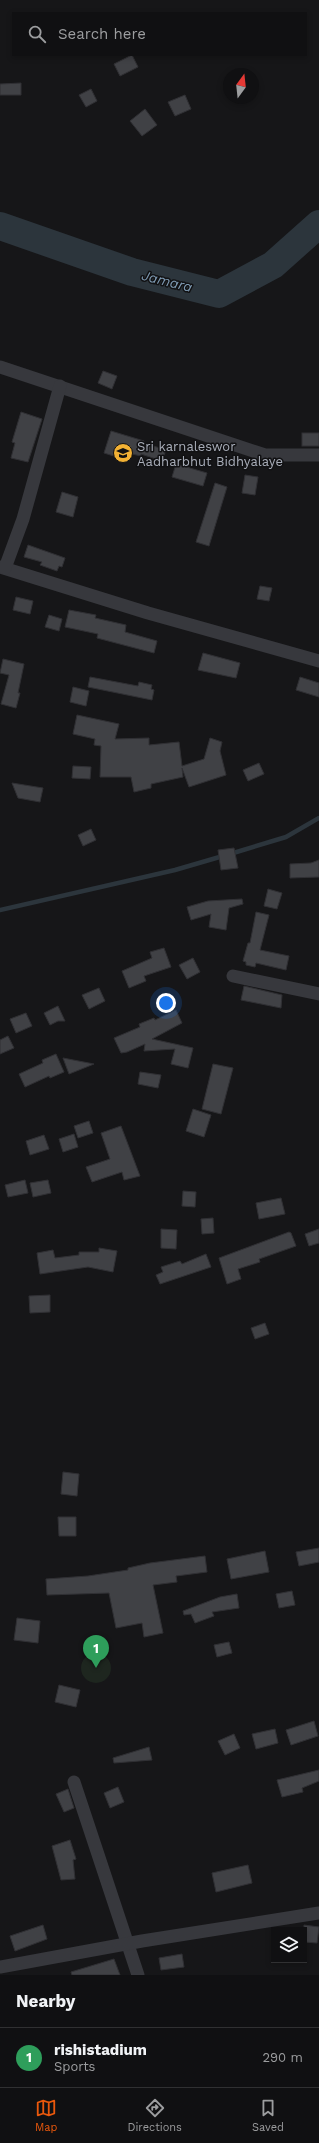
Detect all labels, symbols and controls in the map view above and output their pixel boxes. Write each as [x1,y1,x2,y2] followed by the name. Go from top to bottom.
[12,12,307,56] search box
[26,23,48,45] icon: search
[58,25,146,43] text: Search here
[223,68,259,104] north arrow
[140,267,194,295] water label: Jamara
[137,439,283,469] place label: Sri karnaleswor Aadharbhut Bidhyalaye
[112,442,134,464] school or university icon: Sri karnaleswor Aadharbhut Bidhyalaye
[156,993,176,1013] your location
[83,1635,109,1668] pin: 1
[271,1927,307,1963] map controls
[271,1927,307,1963] button: layers
[16,1991,75,2011] text: Nearby
[54,2041,147,2059] text: rishistadium
[26,2050,32,2065] text: 1
[262,2050,303,2065] text: 290 m
[54,2059,95,2074] text: Sports
[35,2097,57,2134] tab: Map
[128,2097,182,2134] tab: Directions
[252,2097,284,2134] tab: Saved

